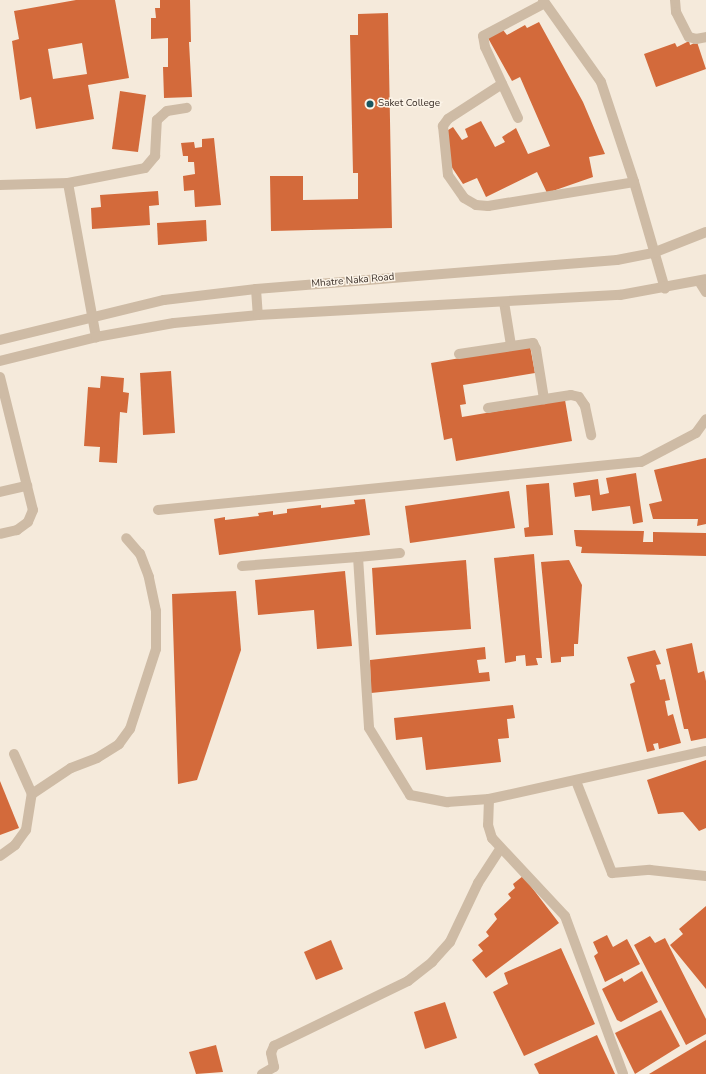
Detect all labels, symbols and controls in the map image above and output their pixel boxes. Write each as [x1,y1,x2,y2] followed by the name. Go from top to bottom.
[378,98,440,110] place label: Saket College
[365,99,375,109] marker: Saket College
[311,271,395,291] street label: Mhatre Naka Road

